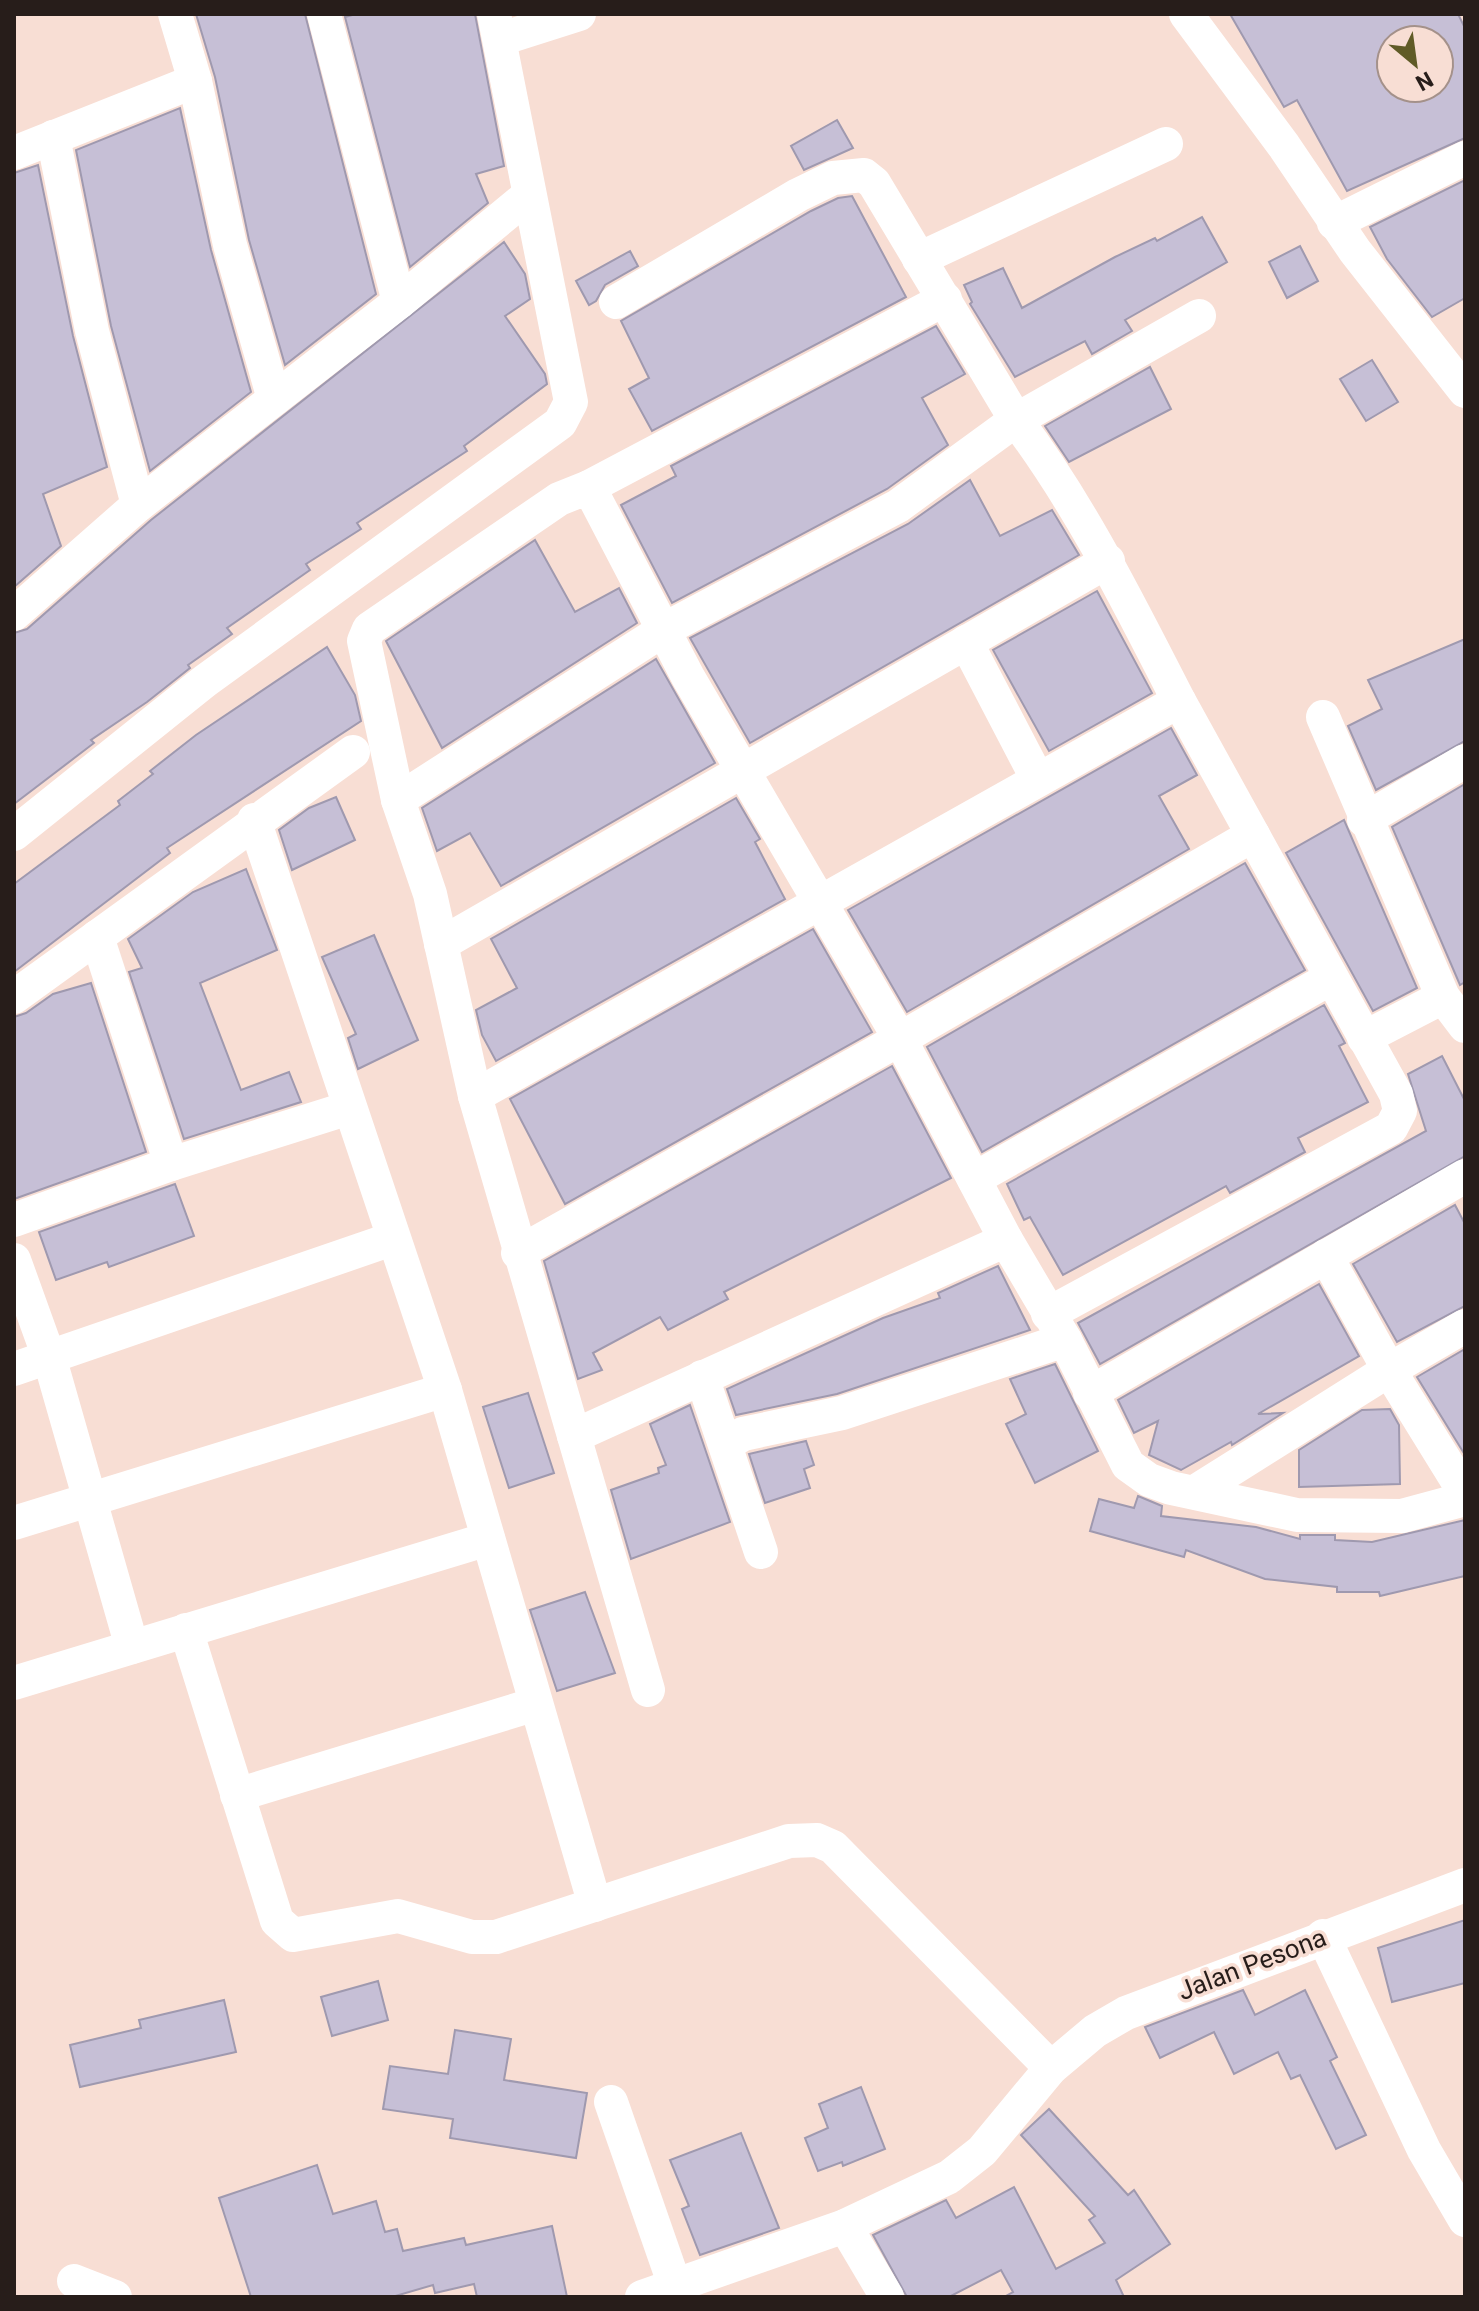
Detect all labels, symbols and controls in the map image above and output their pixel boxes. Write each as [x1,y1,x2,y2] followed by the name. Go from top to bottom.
[1375,24,1455,104] north arrow
[1412,66,1437,96] text: N
[1174,1922,1330,2006] street label: Jalan Pesona

